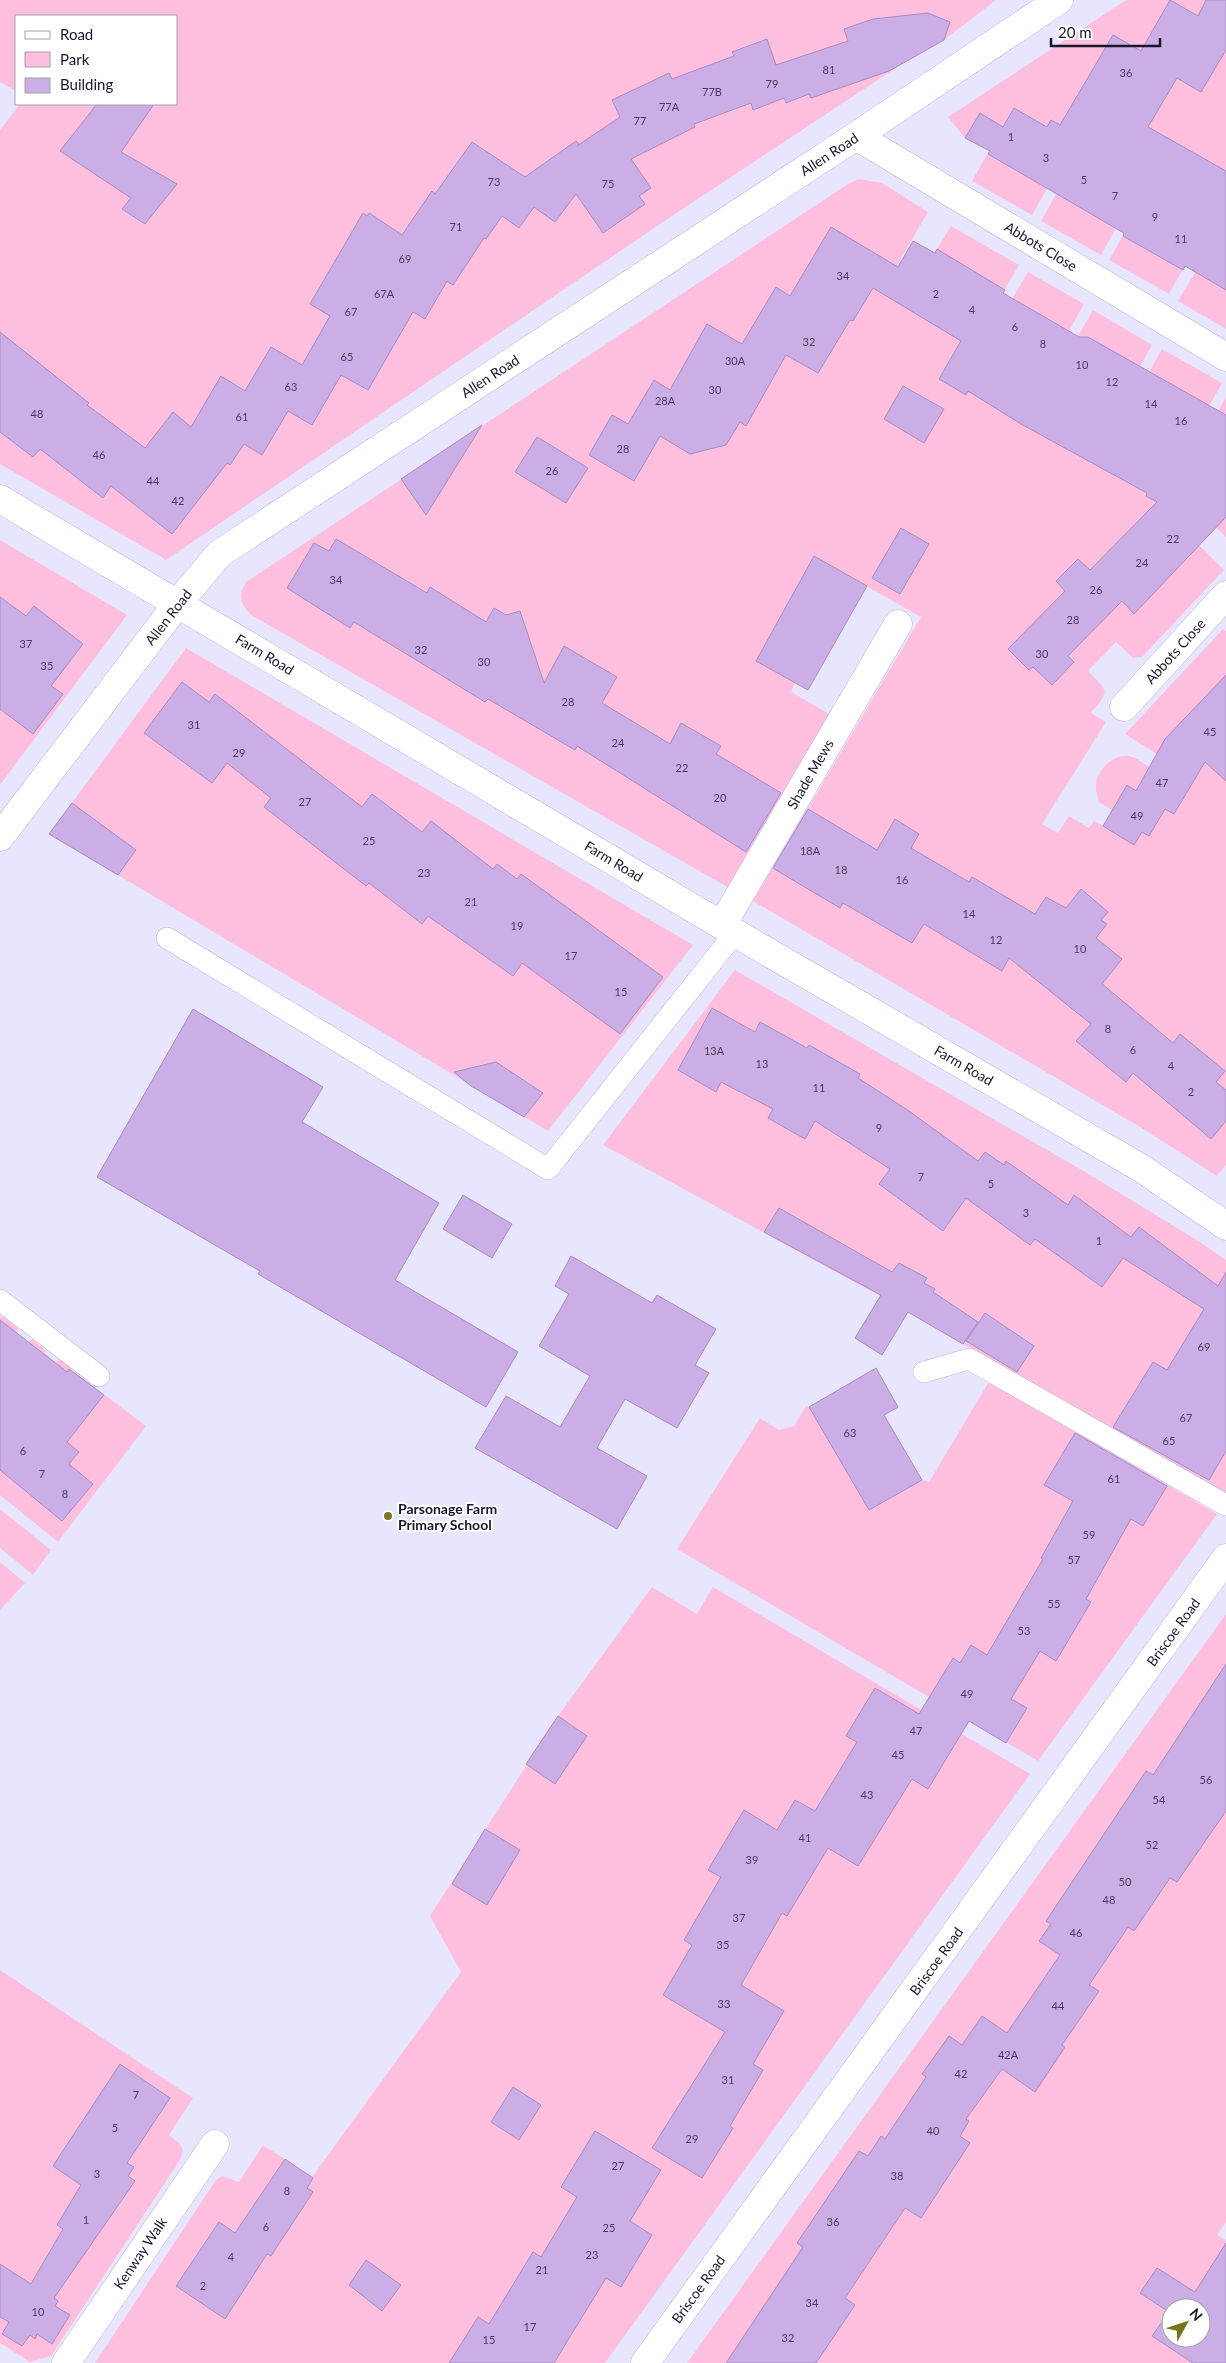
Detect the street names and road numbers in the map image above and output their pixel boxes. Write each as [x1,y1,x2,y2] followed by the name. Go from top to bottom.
[797,129,861,179] street label: Allen Road
[1002,218,1080,274] street label: Abbots Close
[458,351,522,401] street label: Allen Road
[141,586,195,648] street label: Allen Road
[1141,615,1209,687] street label: Abbots Close
[233,630,297,678] street label: Farm Road
[783,736,837,812] street label: Shade Mews
[582,837,646,885] street label: Farm Road
[932,1041,996,1089] street label: Farm Road
[1143,1595,1203,1669] street label: Briscoe Road
[906,1924,966,1998] street label: Briscoe Road
[110,2213,171,2292] street label: Kenway Walk
[668,2252,728,2326] street label: Briscoe Road

